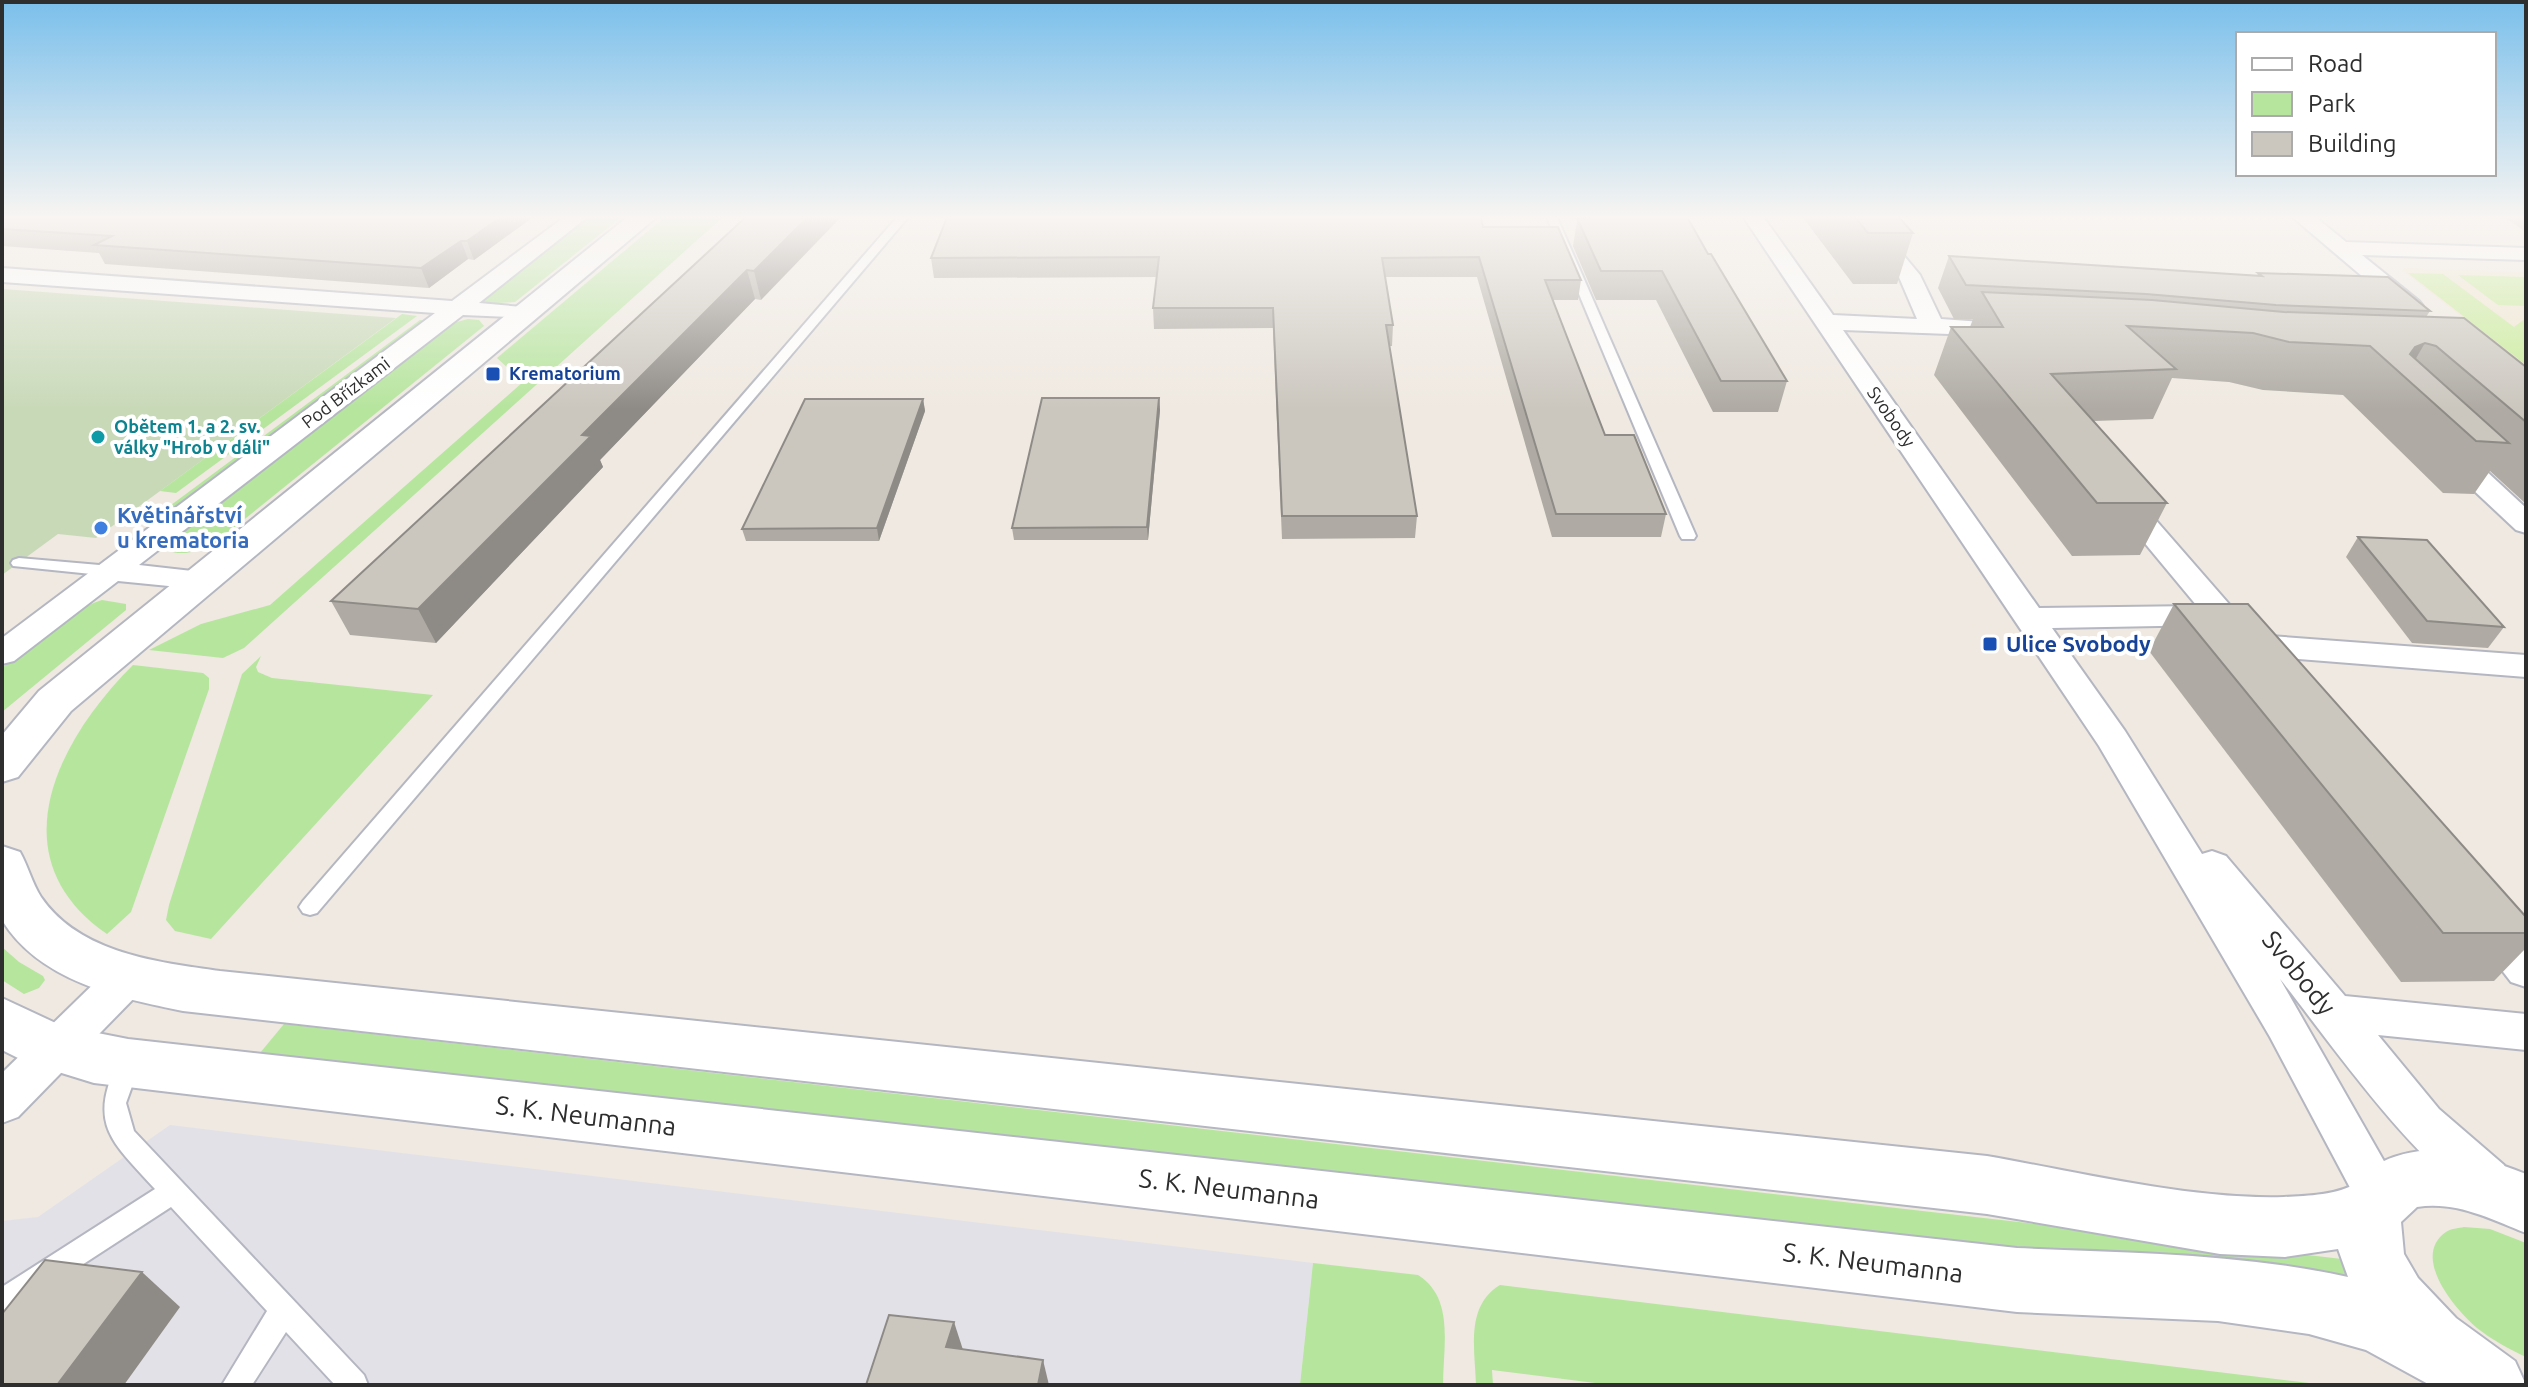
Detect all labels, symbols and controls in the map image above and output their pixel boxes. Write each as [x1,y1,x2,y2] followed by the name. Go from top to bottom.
[2236,32,2496,176] legend
[2308,50,2363,77] text: Road
[2308,90,2356,117] text: Park
[2308,130,2396,157] text: Building
[297,353,393,432] street label: Pod Břízkami
[509,363,621,383] place label: Krematorium
[484,365,502,383] marker: Krematorium
[1864,383,1920,451] street label: Svobody
[114,416,270,457] place label: Obětem 1. a 2. sv. války "Hrob v dáli"
[89,428,107,446] marker: Obětem 1. a 2. sv. války "Hrob v dáli"
[117,502,249,552] place label: Květinářství u krematoria
[92,519,110,537] marker: Květinářství u krematoria
[2006,631,2151,656] place label: Ulice Svobody
[1981,635,1999,653] marker: Ulice Svobody
[2257,925,2342,1020] street label: Svobody
[494,1090,678,1141] street label: S. K. Neumanna
[1137,1163,1321,1214] street label: S. K. Neumanna
[1781,1237,1965,1288] street label: S. K. Neumanna

